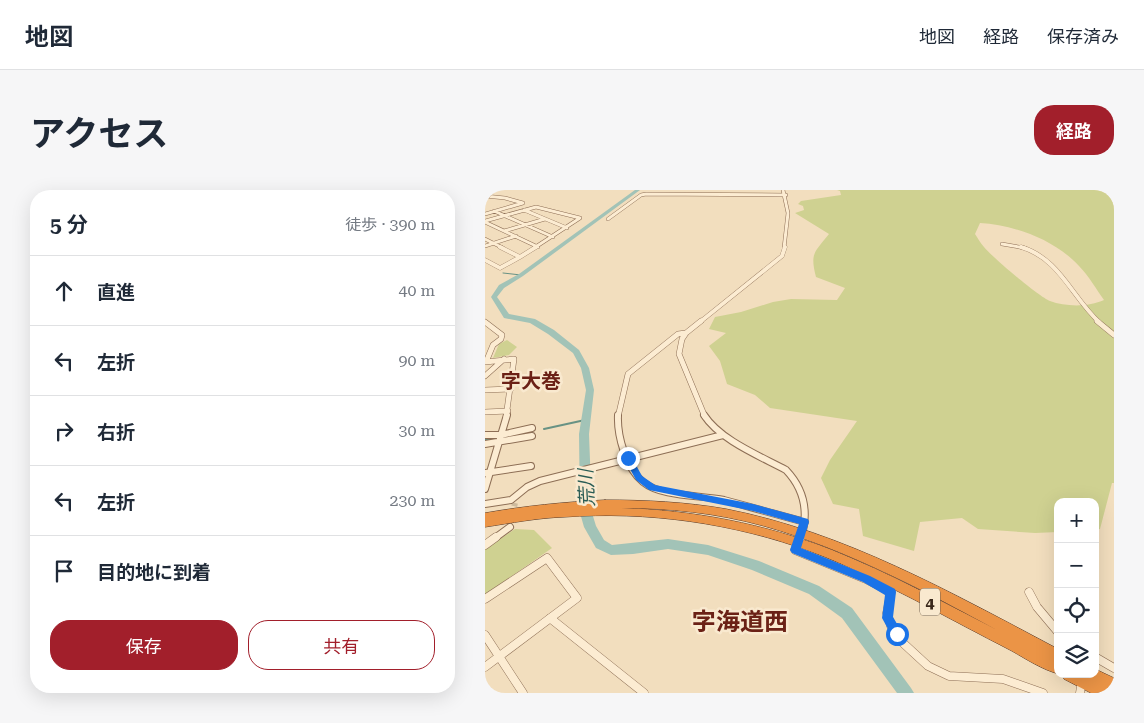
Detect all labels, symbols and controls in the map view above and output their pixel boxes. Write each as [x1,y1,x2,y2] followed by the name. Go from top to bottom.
[25,23,73,51] text: 地図
[919,26,955,47] text: 地図
[983,26,1019,47] text: 経路
[1047,26,1119,47] text: 保存済み
[1034,105,1114,155] button: 経路
[30,114,168,155] text: アクセス
[50,213,88,237] text: 5 分
[345,215,435,234] text: 徒歩 · 390 m
[50,277,78,305] icon: ahead
[97,281,135,304] text: 直進
[398,281,435,300] text: 40 m
[50,347,78,375] icon: left
[97,351,135,374] text: 左折
[398,351,435,370] text: 90 m
[501,369,561,393] district label: 字大巻
[50,417,78,445] icon: right
[97,421,135,444] text: 右折
[398,421,435,440] text: 30 m
[617,447,640,470] route end
[574,466,599,508] water label: 荒川
[50,487,78,515] icon: left
[97,491,135,514] text: 左折
[389,491,435,510] text: 230 m
[1054,498,1099,678] map controls
[1054,498,1099,543] button: +
[1054,543,1099,588] button: −
[50,557,78,585] icon: arrive
[97,561,211,584] text: 目的地に到着
[920,588,940,616] road number: 4
[1054,588,1099,633] button: locate
[692,608,788,636] district label: 字海道西
[50,620,238,670] button: 保存
[248,620,435,670] button: 共有
[886,623,909,646] route start
[1054,633,1099,678] button: layers

